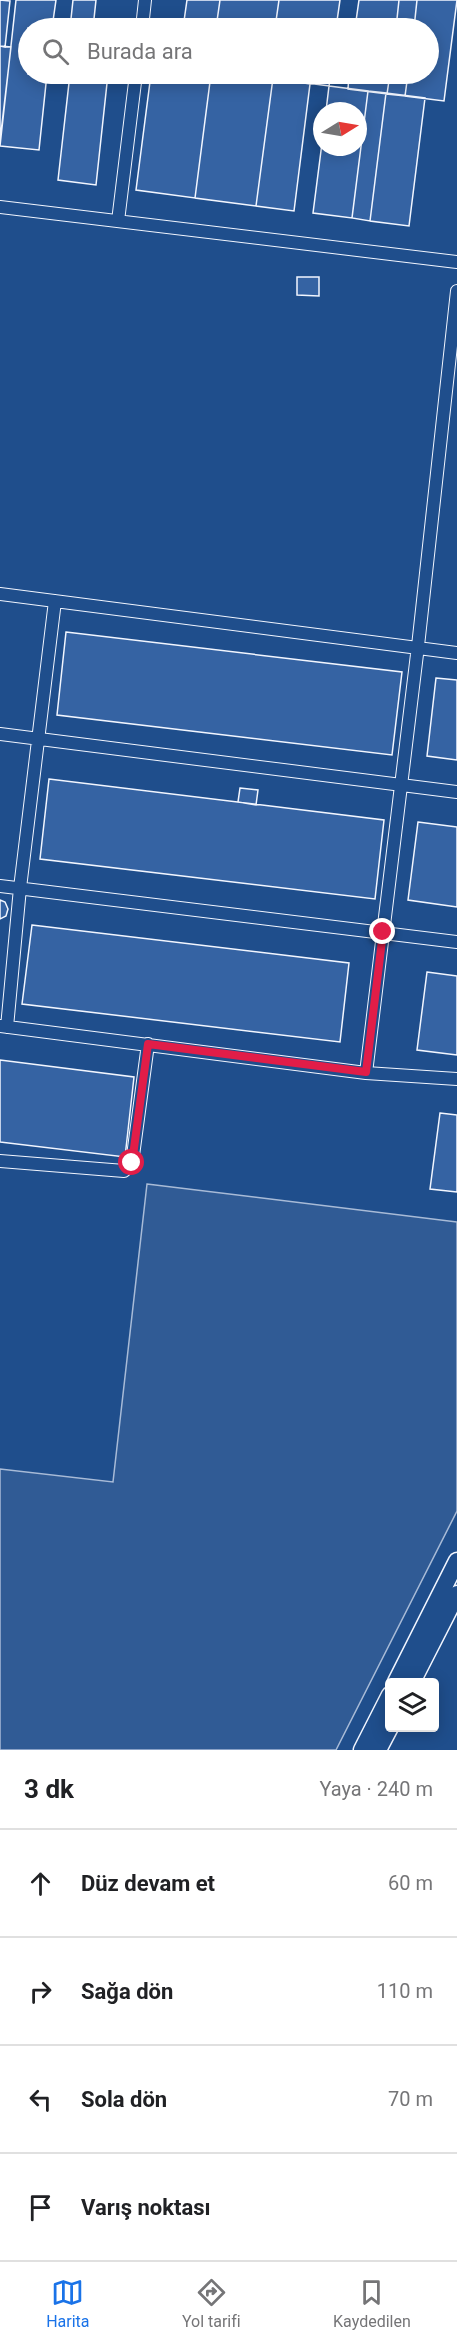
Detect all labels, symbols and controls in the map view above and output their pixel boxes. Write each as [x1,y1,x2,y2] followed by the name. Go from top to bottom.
[18,18,439,84] search box
[39,35,72,68] icon: search
[87,39,193,64] text: Burada ara
[313,102,367,156] north arrow
[369,918,395,944] route end
[118,1149,144,1175] route start
[385,1678,439,1732] map controls
[385,1678,439,1732] button: layers
[24,1774,74,1804] text: 3 dk
[319,1777,433,1801] text: Yaya · 240 m
[24,1867,57,1900] icon: ahead
[81,1871,215,1896] text: Düz devam et
[388,1871,433,1895] text: 60 m
[24,1975,57,2008] icon: right
[81,1979,173,2004] text: Sağa dön
[377,1979,433,2003] text: 110 m
[24,2083,57,2116] icon: left
[81,2087,167,2112] text: Sola dön
[388,2087,433,2111] text: 70 m
[24,2191,57,2224] icon: arrive
[81,2195,211,2220] text: Varış noktası
[46,2276,90,2331] tab: Harita
[182,2276,241,2331] tab: Yol tarifi
[333,2276,411,2331] tab: Kaydedilen

